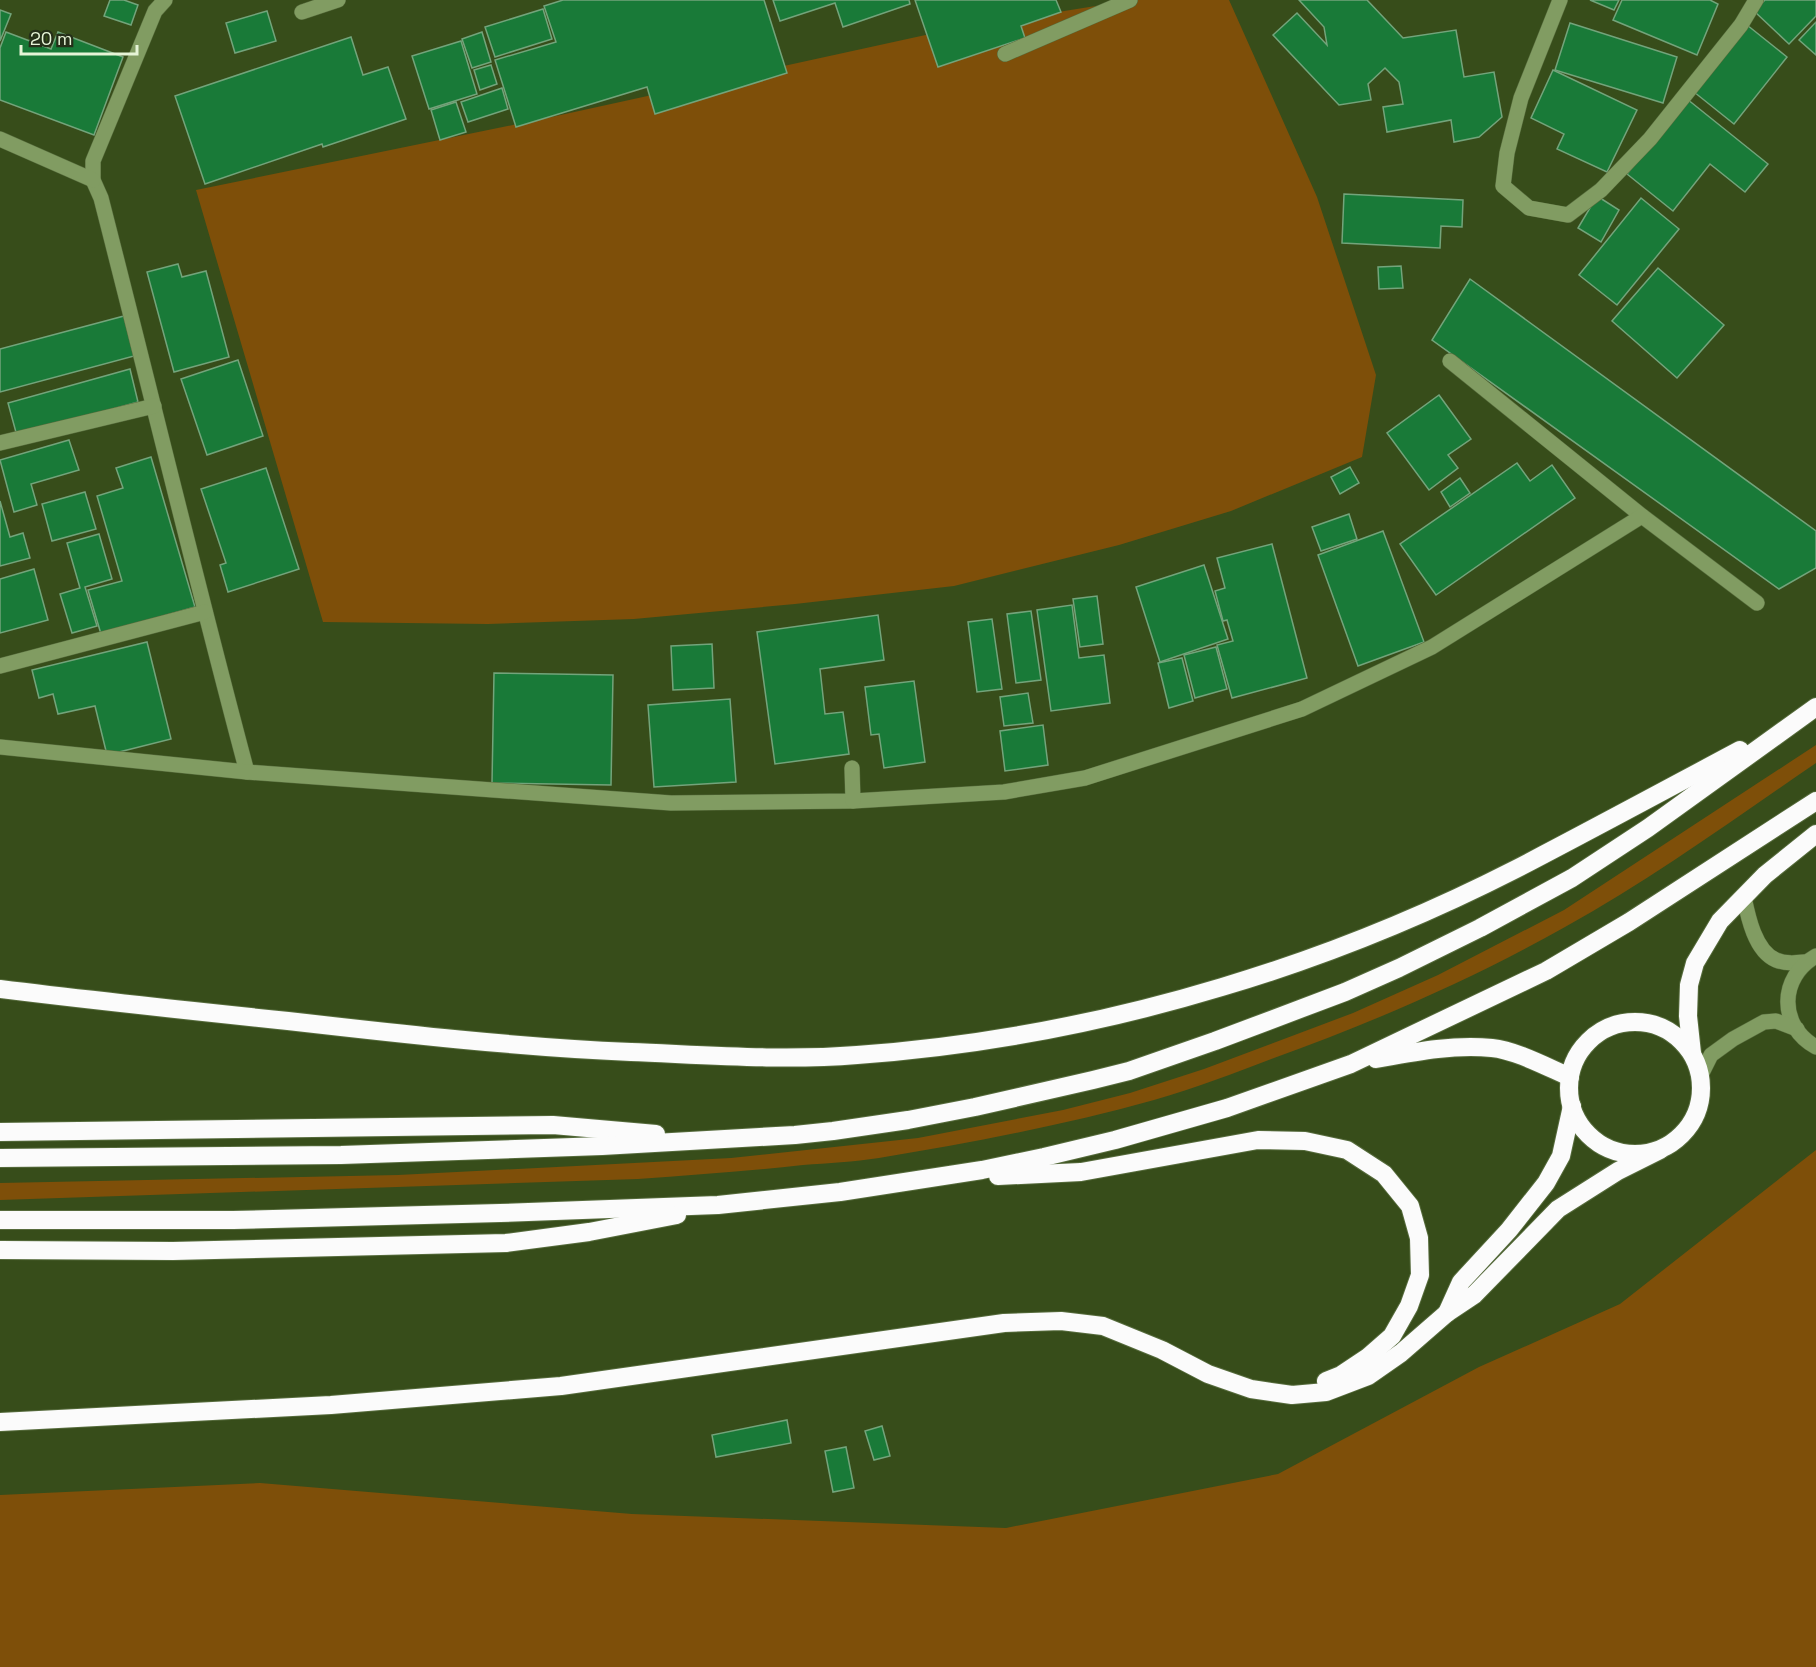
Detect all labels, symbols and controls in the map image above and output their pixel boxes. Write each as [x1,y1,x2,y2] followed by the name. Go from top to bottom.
[21,18,136,56] scale bar
[30,27,73,50] text: 20 m

